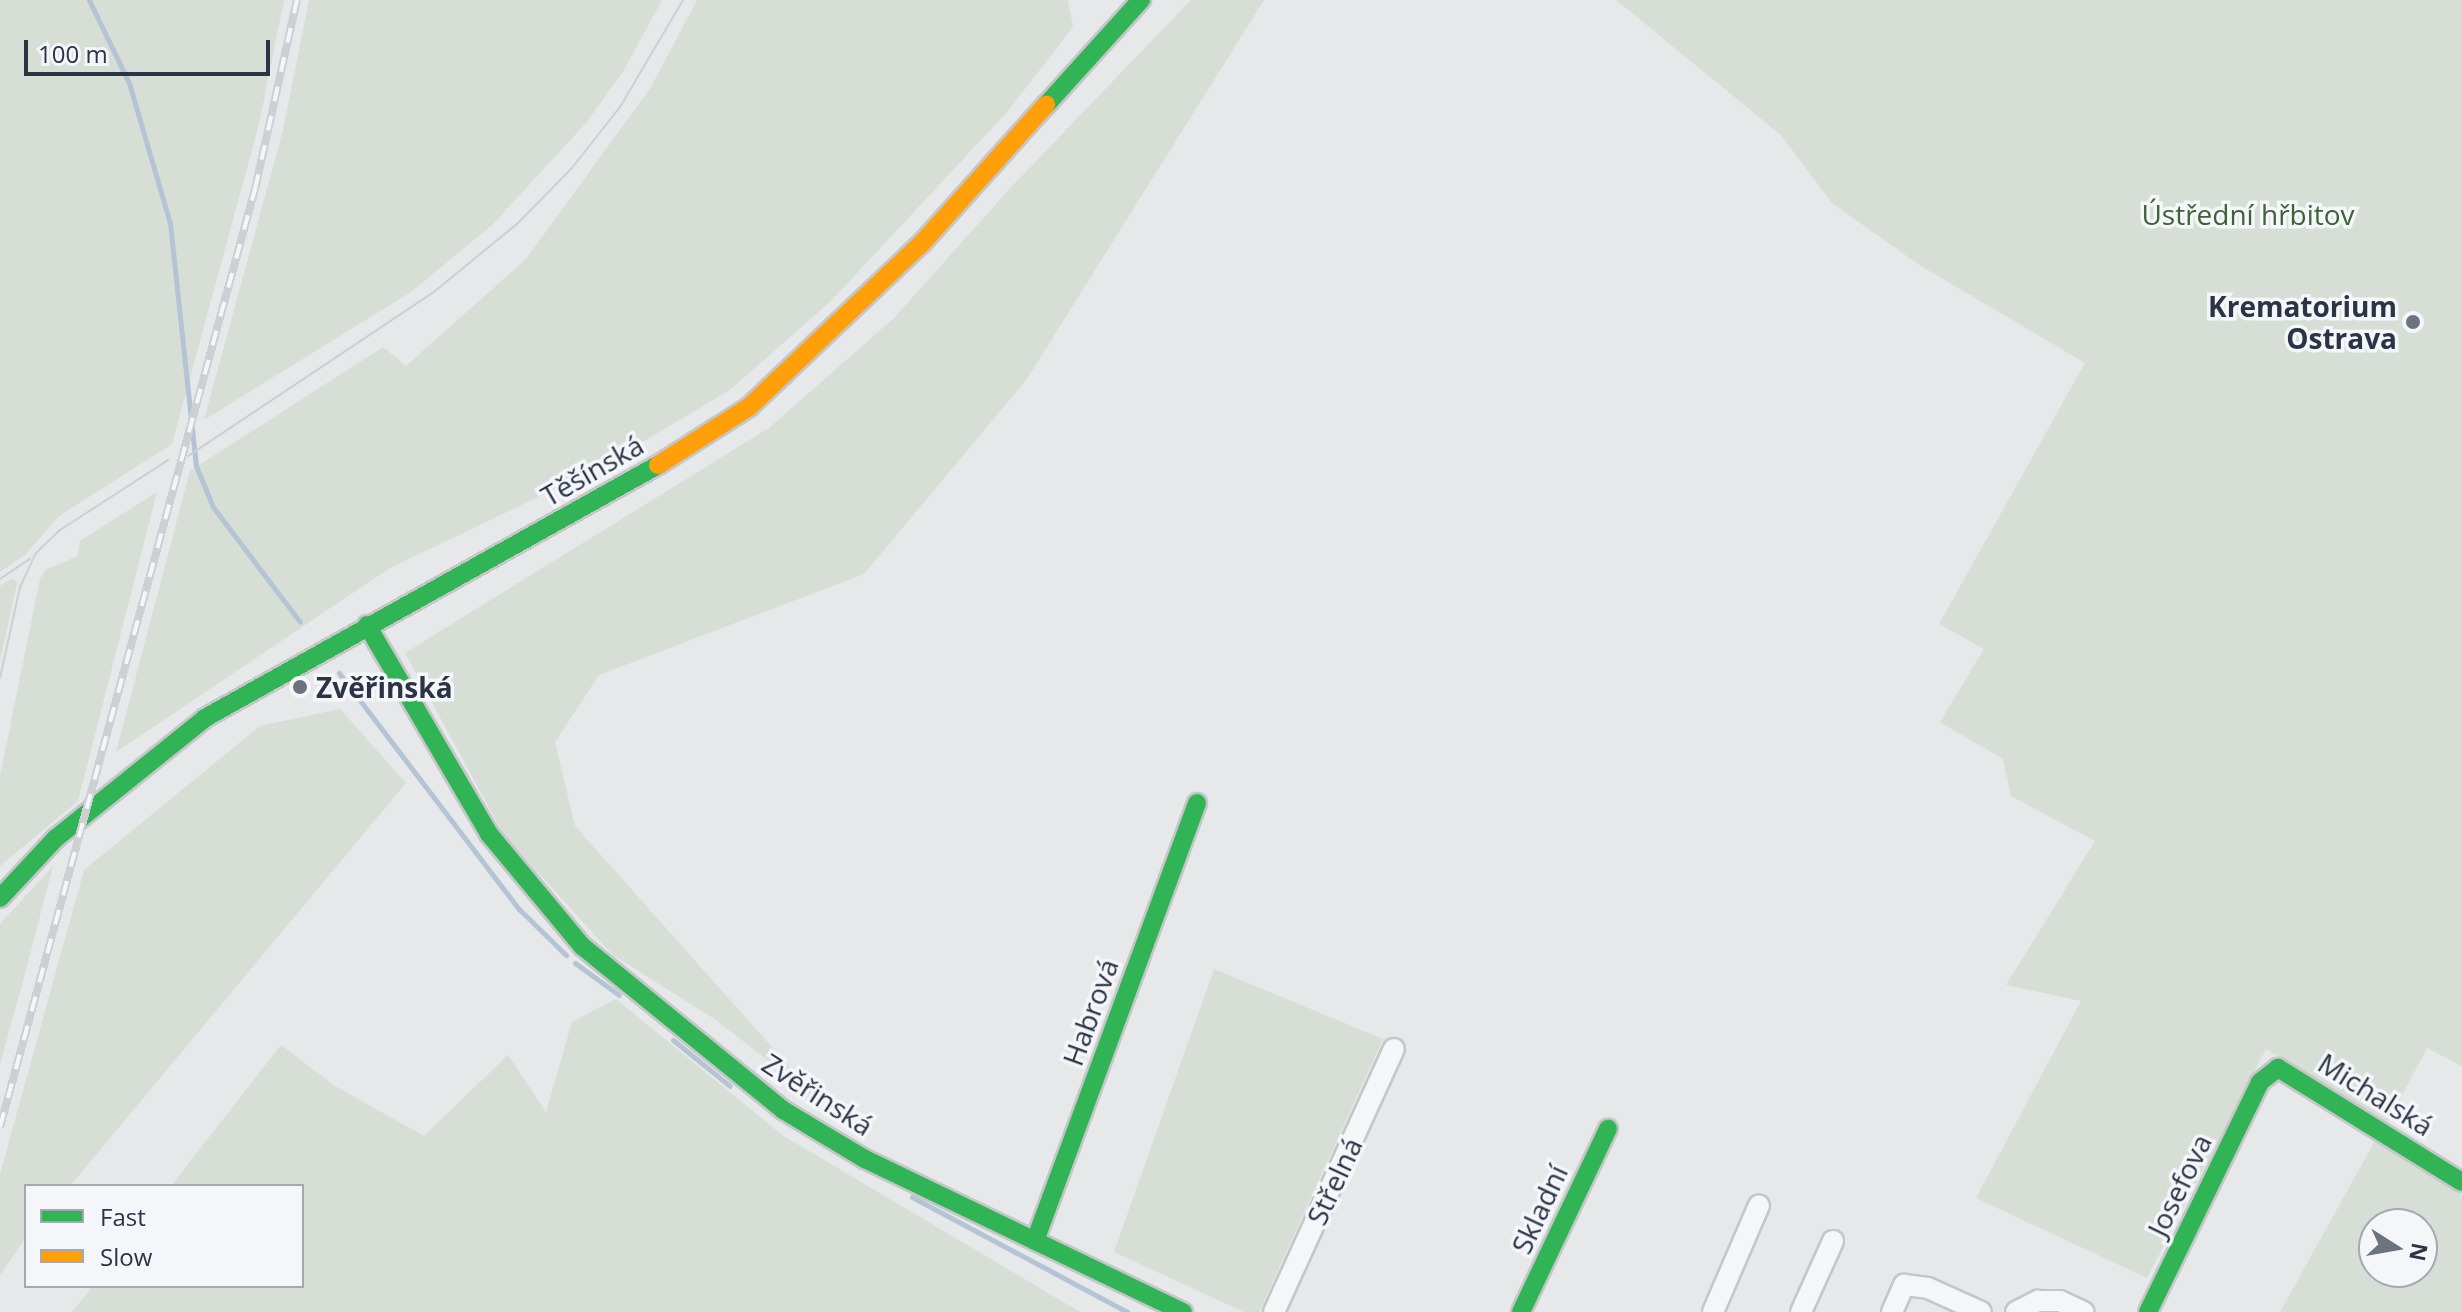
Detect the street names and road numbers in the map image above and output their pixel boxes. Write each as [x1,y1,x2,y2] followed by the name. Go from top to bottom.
[535,427,649,513] street label: Těšínská
[1055,954,1125,1070] street label: Habrová
[756,1046,880,1142] street label: Zvěřinská
[2312,1046,2440,1142] street label: Michalská
[2140,1129,2218,1241] street label: Josefova
[1299,1132,1369,1230] street label: Střelná
[1504,1159,1574,1259] street label: Skladní

